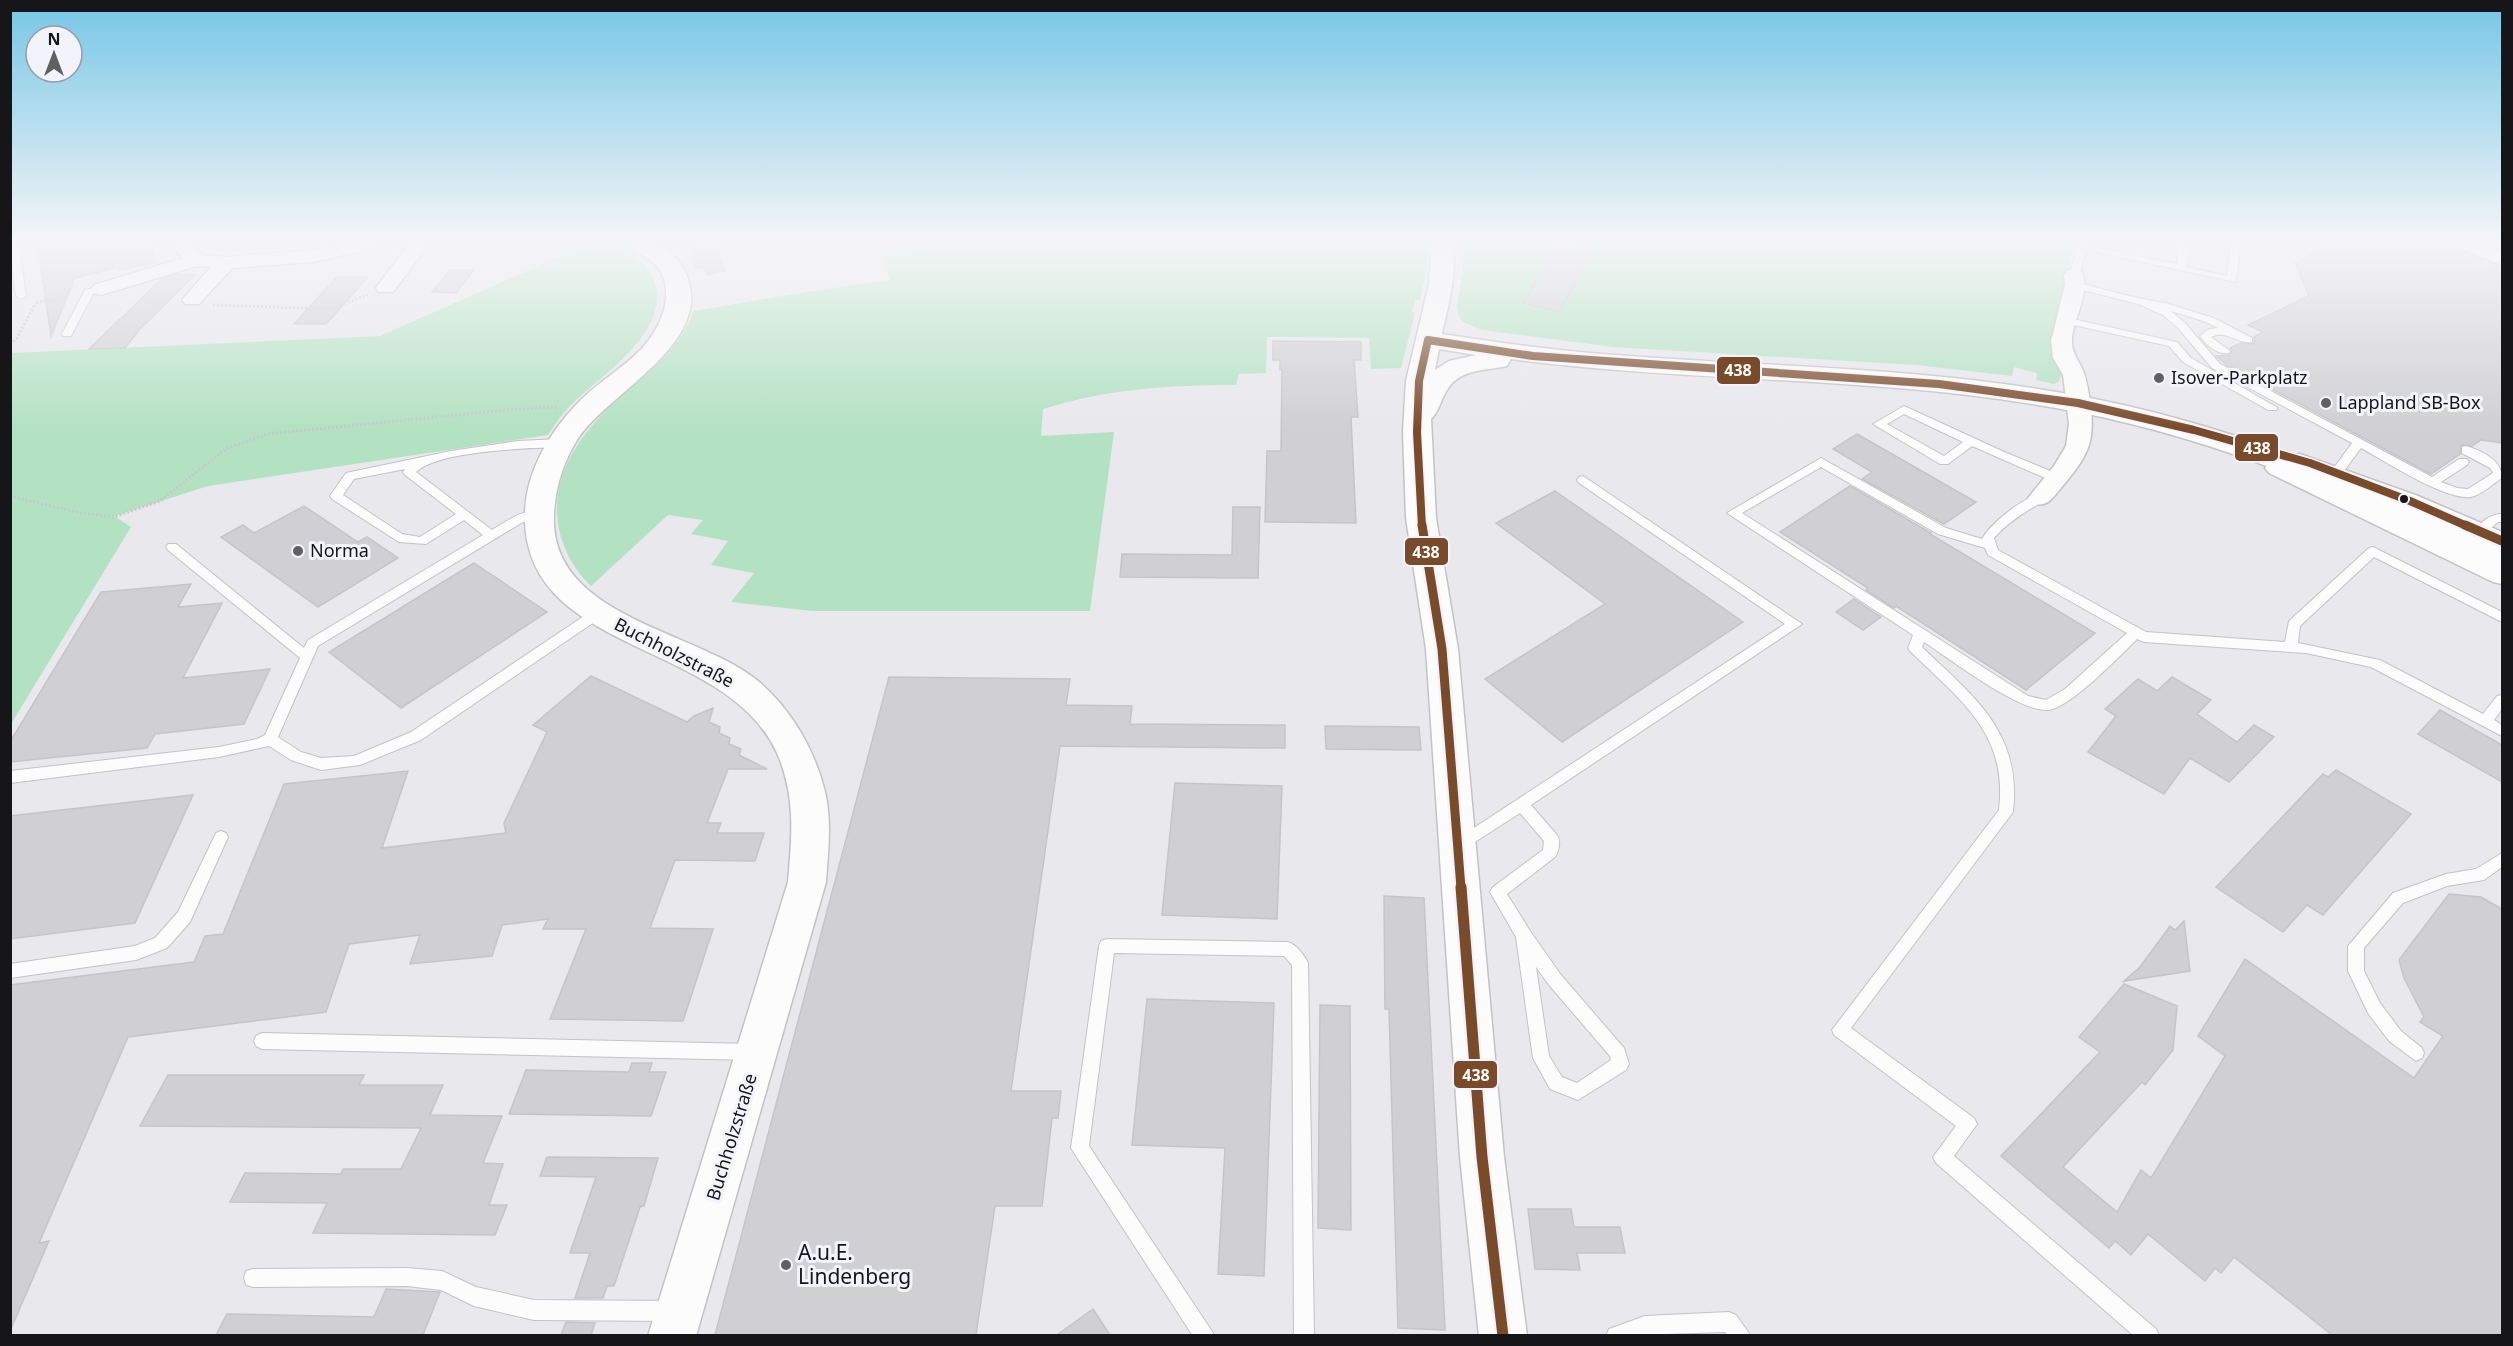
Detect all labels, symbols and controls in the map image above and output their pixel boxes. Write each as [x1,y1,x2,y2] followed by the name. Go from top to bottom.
[24,24,84,84] north arrow
[47,28,61,50] text: N
[1716,356,1761,385] line badge: 438
[1724,359,1752,381] text: 438
[2171,365,2308,389] place label: Isover-Parkplatz
[2152,371,2166,385] marker: Isover-Parkplatz
[2338,390,2481,414] place label: Lappland SB-Box
[2319,396,2333,410] marker: Lappland SB-Box
[2234,433,2279,462] line badge: 438
[2243,437,2271,459] text: 438
[2398,493,2410,505] unlabelled marker
[1404,537,1449,566] line badge: 438
[310,538,369,562] place label: Norma
[1412,541,1440,563] text: 438
[291,544,305,558] marker: Norma
[610,612,738,693] street label: Buchholzstraße
[1453,1060,1498,1089] line badge: 438
[1462,1064,1490,1086] text: 438
[700,1070,762,1203] street label: Buchholzstraße
[798,1238,911,1290] place label: A.u.E. Lindenberg
[779,1258,793,1272] marker: A.u.E. Lindenberg

